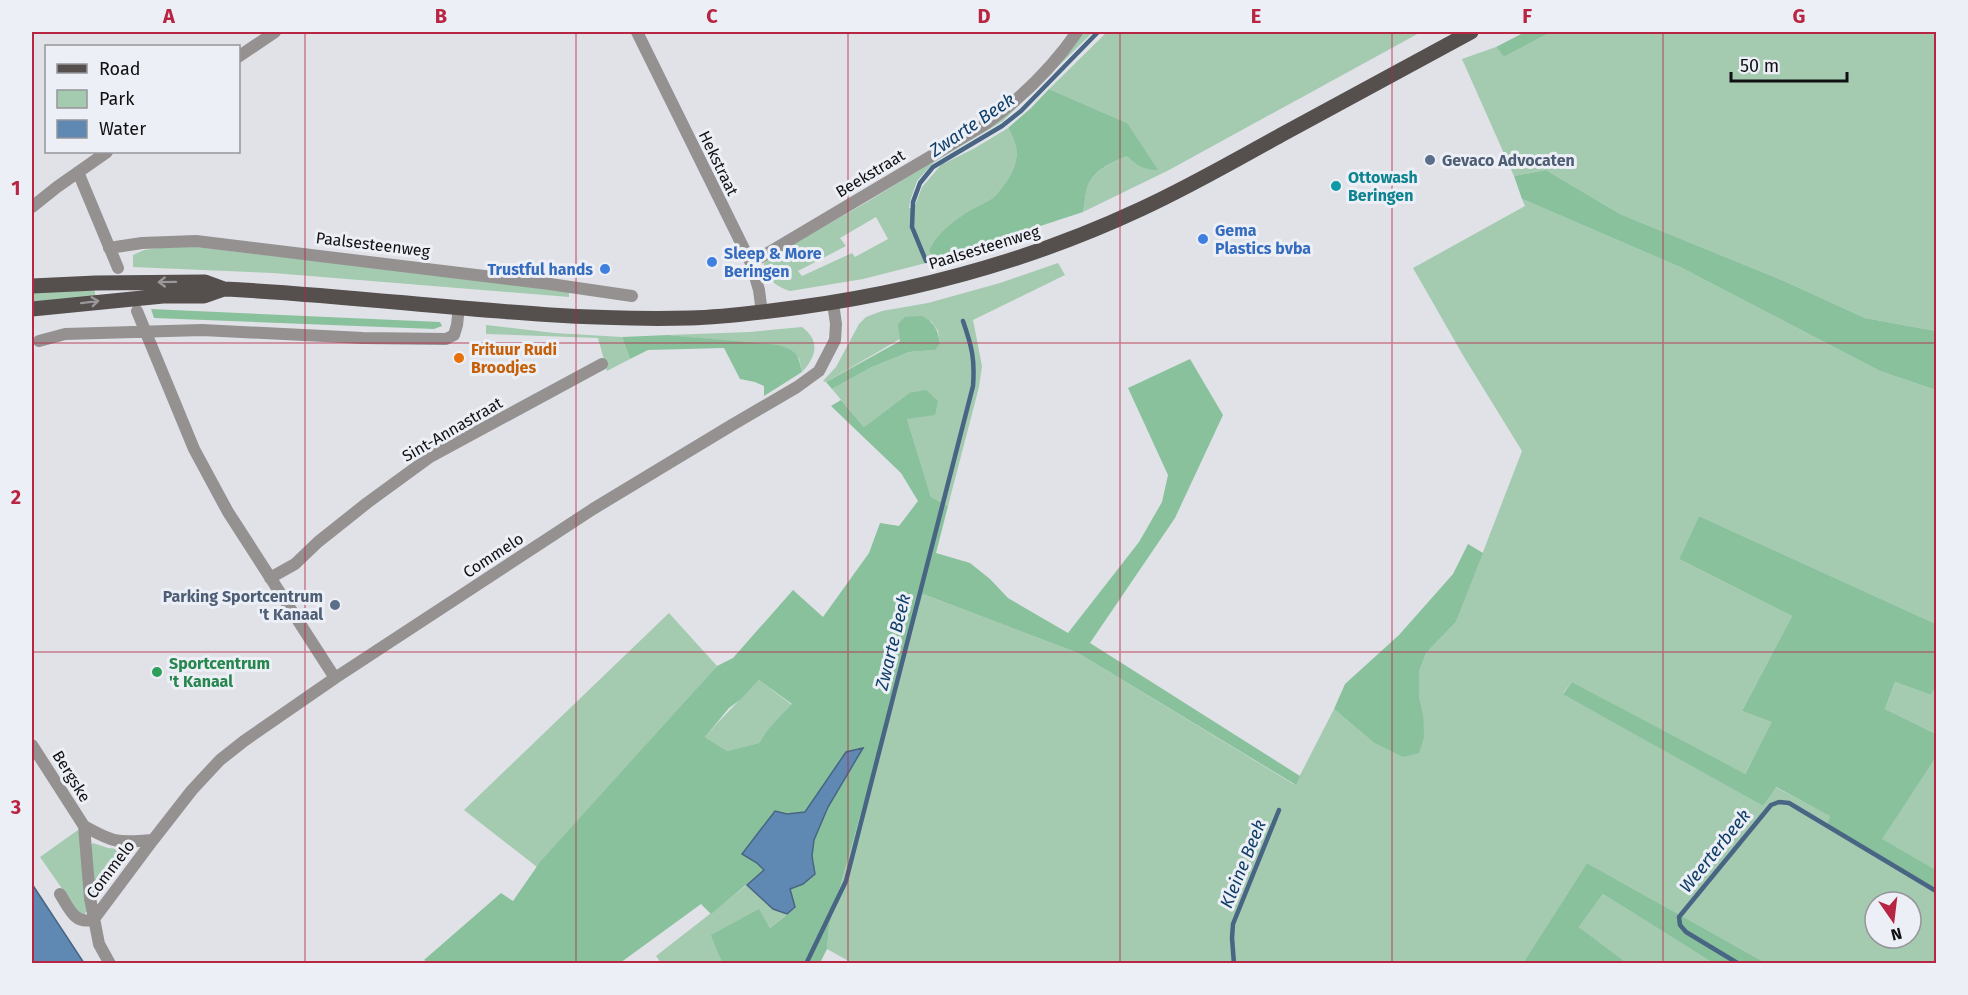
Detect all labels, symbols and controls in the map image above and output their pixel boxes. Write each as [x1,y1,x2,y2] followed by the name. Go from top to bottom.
[162,4,176,28] text: A
[435,4,447,28] text: B
[706,4,718,28] text: C
[977,4,991,28] text: D
[1251,4,1261,28] text: E
[1522,4,1532,28] text: F
[1793,4,1805,28] text: G
[45,45,240,153] legend
[1731,45,1846,83] scale bar
[1740,55,1779,77] text: 50 m
[99,58,141,80] text: Road
[99,88,135,110] text: Park
[924,88,1019,162] water label: Zwarte Beek
[99,118,146,140] text: Water
[695,128,742,199] street label: Hekstraat
[832,145,908,201] street label: Beekstraat
[1442,151,1575,170] place label: Gevaco Advocaten
[1423,153,1437,167] marker: Gevaco Advocaten
[1348,168,1418,205] place label: Ottowash Beringen
[11,176,21,200] text: 1
[1329,179,1343,193] marker: Ottowash Beringen
[926,221,1042,273] street label: Paalsesteenweg
[1215,221,1311,258] place label: Gema Plastics bvba
[315,228,432,261] street label: Paalsesteenweg
[1196,232,1210,246] marker: Gema Plastics bvba
[724,244,822,281] place label: Sleep & More Beringen
[705,255,719,269] marker: Sleep & More Beringen
[487,260,593,279] place label: Trustful hands
[598,262,612,276] marker: Trustful hands
[158,276,178,288] one-way arrow
[79,297,99,308] one-way arrow
[471,340,557,377] place label: Frituur Rudi Broodjes
[452,351,466,365] marker: Frituur Rudi Broodjes
[399,393,506,466] street label: Sint-Annastraat
[11,485,21,509] text: 2
[460,529,527,582] street label: Commelo
[163,587,323,624] place label: Parking Sportcentrum 't Kanaal
[870,592,916,693] water label: Zwarte Beek
[328,598,342,612] marker: Parking Sportcentrum 't Kanaal
[169,654,270,691] place label: Sportcentrum 't Kanaal
[150,665,164,679] marker: Sportcentrum 't Kanaal
[48,747,95,805] street label: Bergske
[10,795,21,819] text: 3
[1675,805,1755,897] water label: Weerterbeek
[1215,816,1271,911] water label: Kleine Beek
[82,836,138,902] street label: Commelo
[1863,890,1923,950] north arrow
[1889,924,1904,945] text: N

